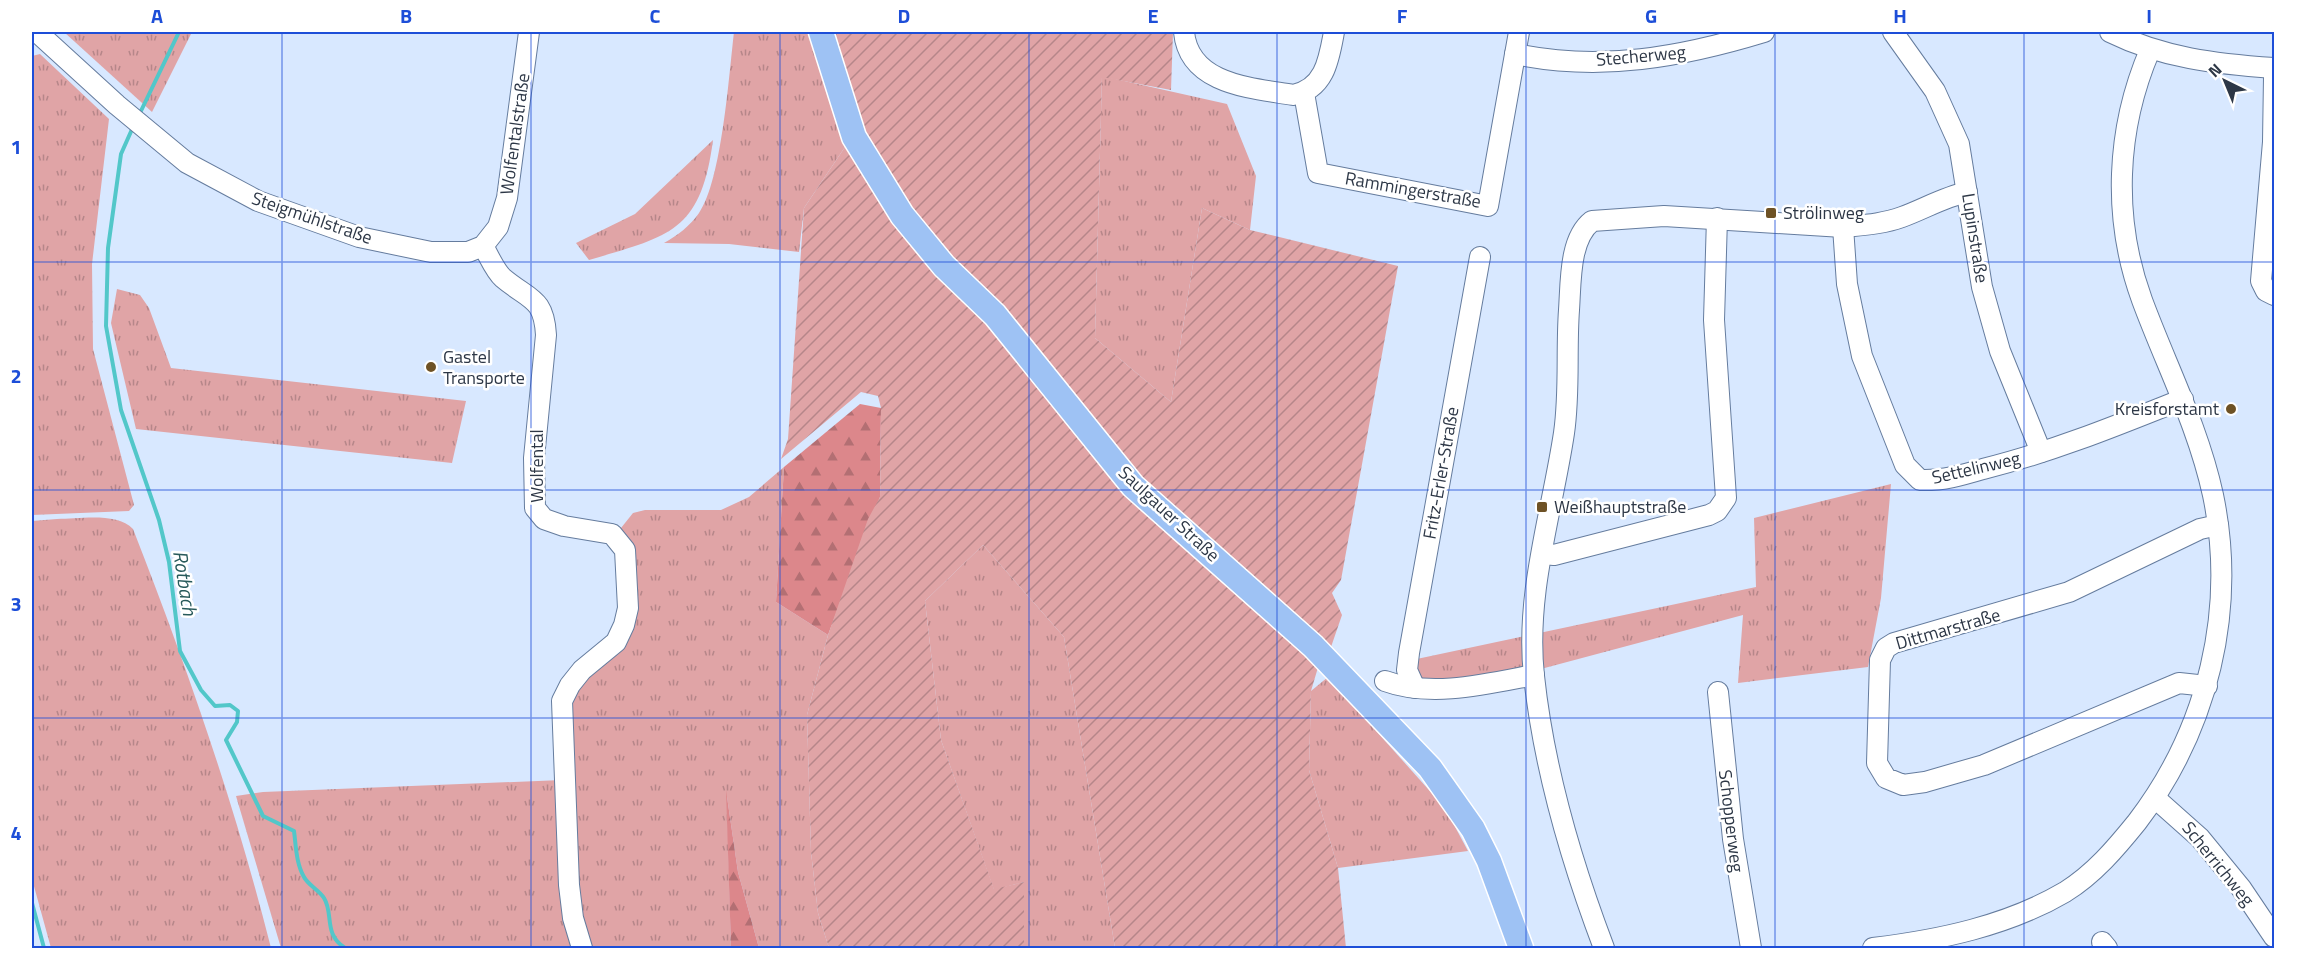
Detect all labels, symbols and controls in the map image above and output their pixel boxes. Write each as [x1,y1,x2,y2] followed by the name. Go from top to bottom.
[151,0,163,31] text: A
[400,0,412,31] text: B
[650,0,661,31] text: C
[898,0,910,31] text: D
[1147,0,1159,31] text: E
[1397,0,1408,31] text: F
[1645,0,1657,31] text: G
[1893,0,1907,31] text: H
[2146,0,2152,31] text: I
[1595,38,1687,73] street label: Stecherweg
[2195,51,2255,111] north arrow
[2203,57,2227,83] text: N
[493,71,536,197] street label: Wolfentalstraße
[10,131,22,162] text: 1
[1343,164,1483,215] street label: Rammingerstraße
[248,184,376,251] street label: Steigmühlstraße
[1955,191,1996,285] street label: Lupinstraße
[1783,199,1864,226] place label: Strölinweg
[1764,206,1778,220] marker: Strölinweg
[443,343,525,391] place label: Gastel Transporte
[10,360,22,391] text: 2
[424,360,438,374] marker: Gastel Transporte
[2115,395,2220,422] place label: Kreisforstamt
[2224,402,2238,416] marker: Kreisforstamt
[1416,405,1465,541] street label: Fritz-Erler-Straße
[523,429,550,503] street label: Wolfental
[1929,444,2023,491] street label: Settelinweg
[1113,459,1226,568] street label: Saulgauer Straße
[1554,493,1686,520] place label: Weißhauptstraße
[1535,500,1549,514] marker: Weißhauptstraße
[165,548,206,619] water label: Rotbach
[10,588,22,619] text: 3
[1892,601,2003,656] street label: Dittmarstraße
[1712,768,1751,874] street label: Schopperweg
[2176,815,2261,912] street label: Scherrichweg
[10,817,22,848] text: 4

